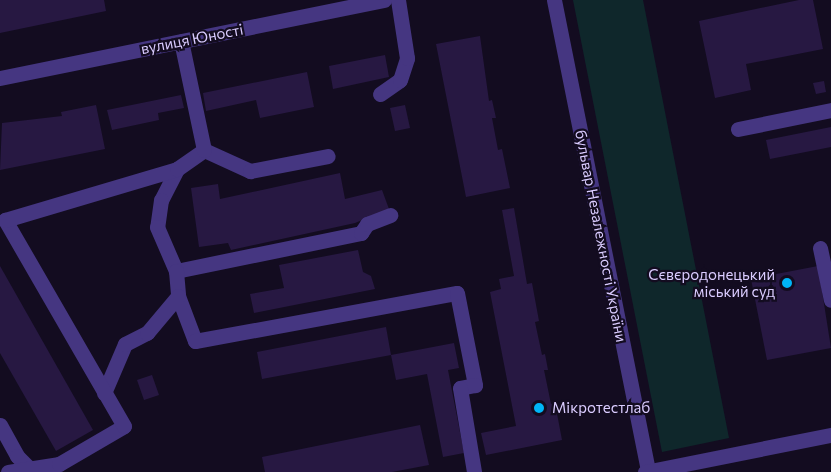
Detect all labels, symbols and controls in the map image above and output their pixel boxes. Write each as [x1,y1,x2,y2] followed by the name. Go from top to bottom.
[139,20,245,58] street label: вулиця Юності
[572,128,630,344] street label: бульвар Незалежності України
[648,265,775,300] place label: Сєвєродонецький міський суд
[780,276,794,290] marker: Сєвєродонецький міський суд
[530,399,548,417] marker: Мікротестлаб
[552,399,650,417] place label: Мікротестлаб

